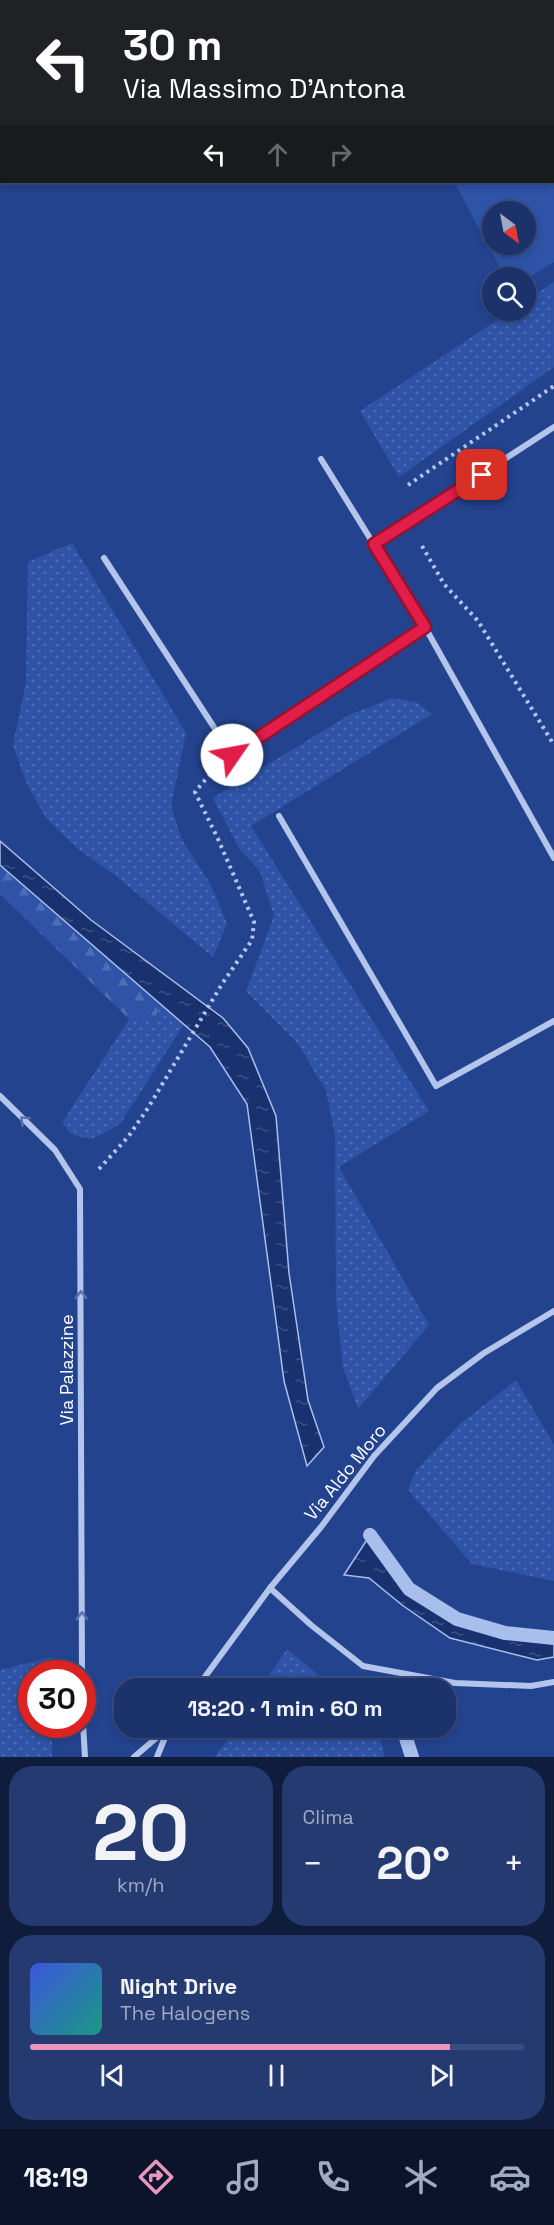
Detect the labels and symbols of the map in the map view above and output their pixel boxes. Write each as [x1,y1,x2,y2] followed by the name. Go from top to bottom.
[482,201,536,255] north arrow
[456,449,507,500] pin
[200,723,264,787] position arrow
[21,1116,32,1127] one-way arrow
[75,1290,87,1299] one-way arrow
[55,1314,78,1426] street label: Via Palazzine
[299,1419,391,1525] street label: Via Aldo Moro
[76,1611,88,1620] one-way arrow
[18,1660,96,1738] speed limit sign: 30

